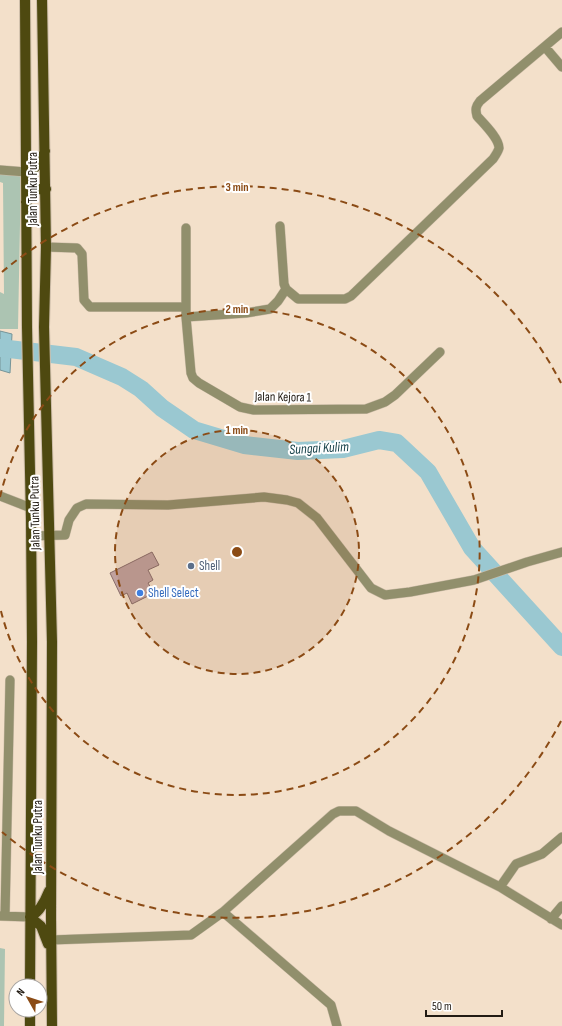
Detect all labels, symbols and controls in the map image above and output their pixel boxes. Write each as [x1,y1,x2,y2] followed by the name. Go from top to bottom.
[25,152,41,227] street label: Jalan Tunku Putra
[226,180,248,195] text: 3 min
[226,302,248,317] text: 2 min
[254,388,312,405] street label: Jalan Kejora 1
[226,423,248,438] text: 1 min
[289,438,349,458] water label: Sungai Kulim
[26,476,44,551] street label: Jalan Tunku Putra
[230,545,244,559] centre of rings
[199,558,220,574] place label: Shell
[186,561,196,571] marker: Shell
[148,585,199,601] place label: Shell Select
[135,588,145,598] marker: Shell Select
[30,800,46,875] street label: Jalan Tunku Putra
[8,978,48,1018] north arrow
[14,986,28,998] text: N
[426,992,502,1018] scale bar
[432,999,452,1014] text: 50 m

